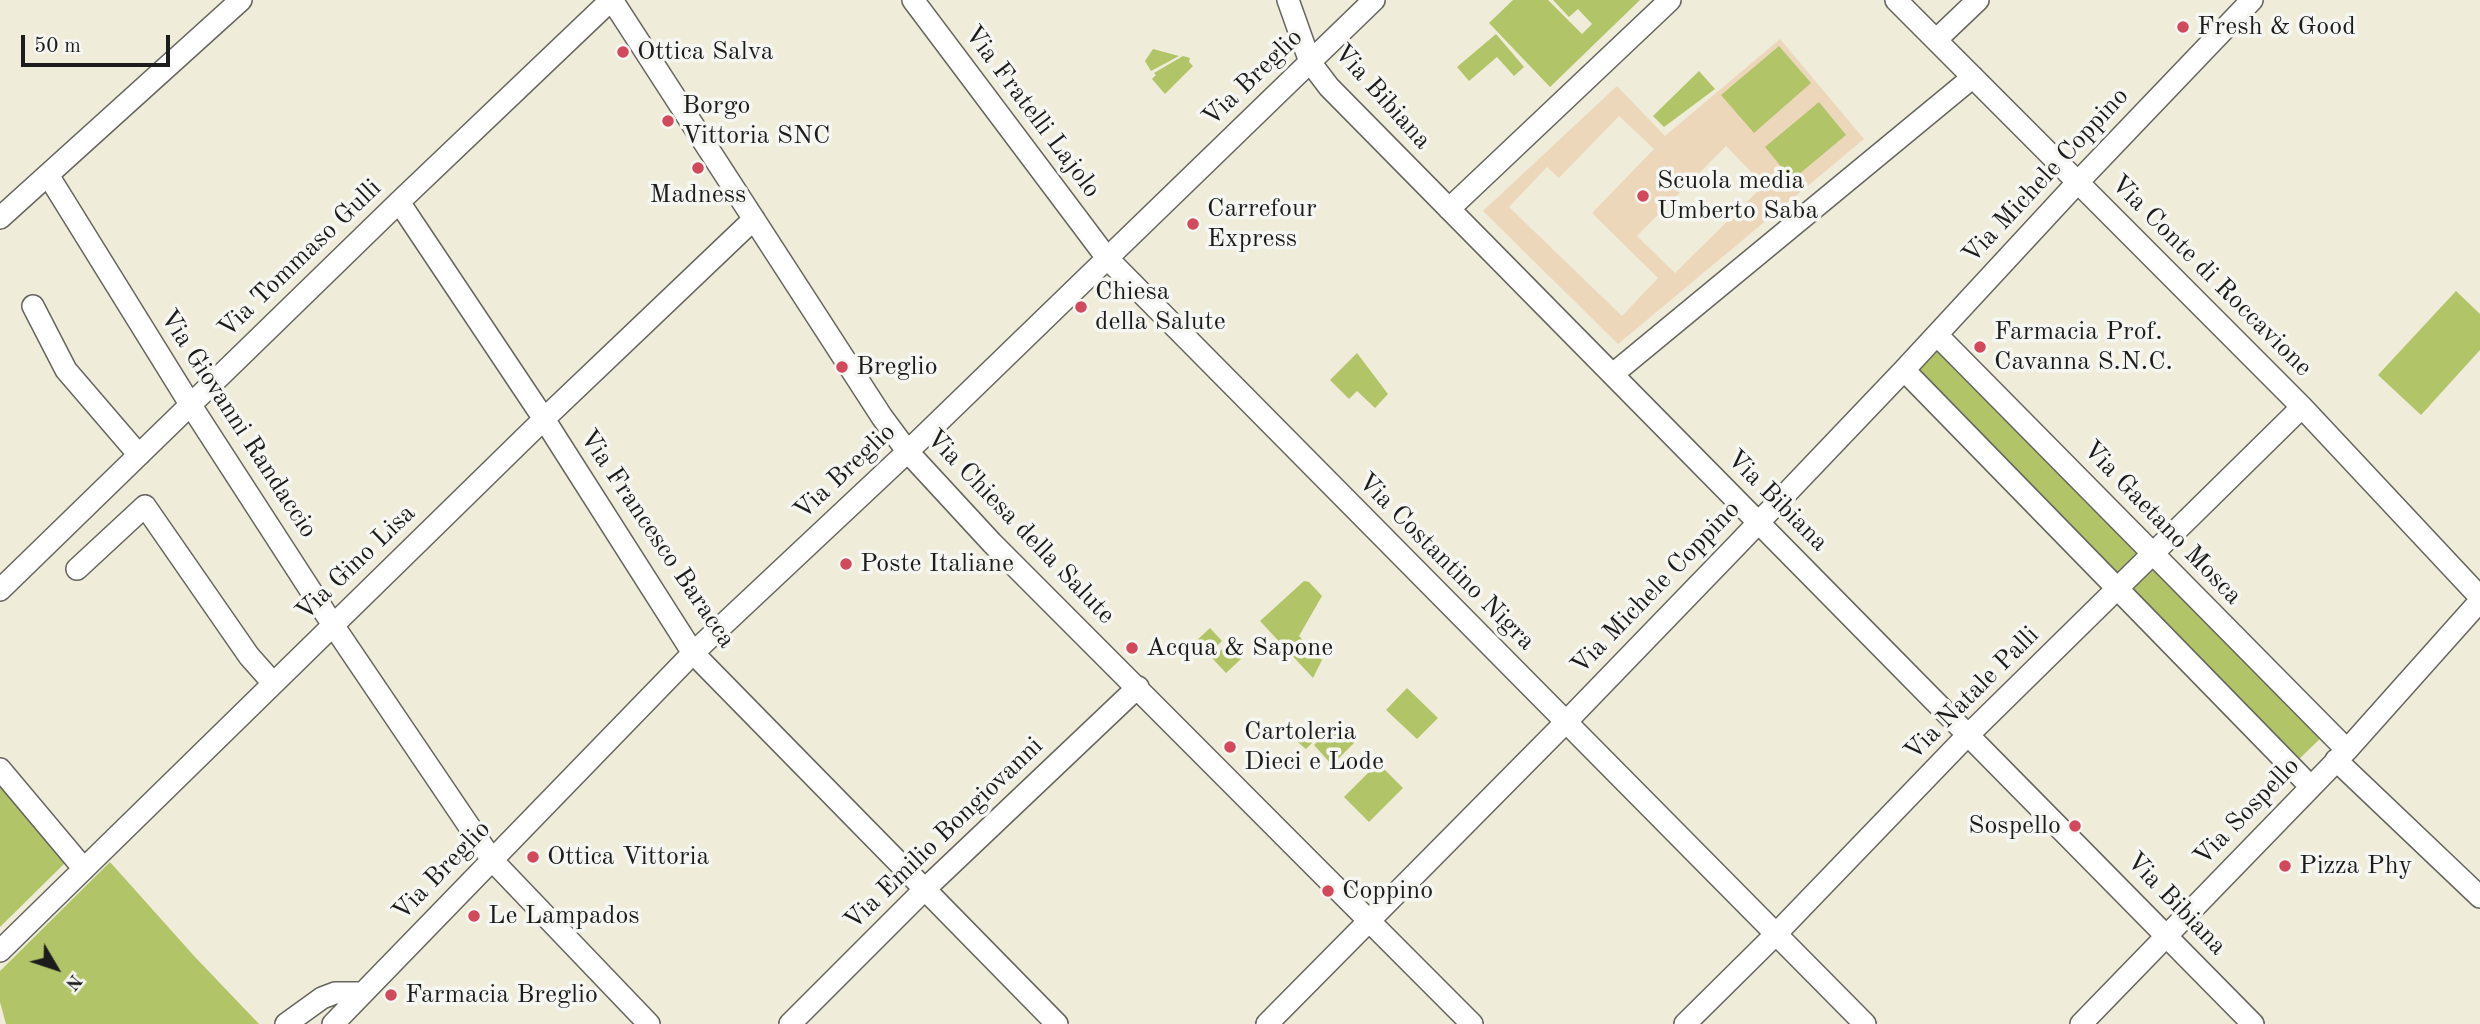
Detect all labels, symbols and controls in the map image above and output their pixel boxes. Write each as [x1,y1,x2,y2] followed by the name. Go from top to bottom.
[2197,11,2356,43] place label: Fresh & Good
[2175,19,2191,35] marker: Fresh & Good
[957,20,1107,204] street label: Via Fratelli Lajolo
[24,21,173,65] scale bar
[1196,22,1310,134] street label: Via Breglio
[34,36,81,57] text: 50 m
[637,36,774,68] place label: Ottica Salva
[1327,38,1437,156] street label: Via Bibiana
[615,44,631,60] marker: Ottica Salva
[1956,81,2136,271] street label: Via Michele Coppino
[682,90,830,152] place label: Borgo Vittoria SNC
[660,113,676,129] marker: Borgo Vittoria SNC
[690,160,706,176] marker: Madness
[1657,165,1818,227] place label: Scuola media Umberto Saba
[2104,169,2318,383] street label: Via Conte di Roccavione
[212,173,388,345] street label: Via Tommaso Gulli
[650,179,746,211] place label: Madness
[1635,188,1651,204] marker: Scuola media Umberto Saba
[1207,193,1317,255] place label: Carrefour Express
[1185,216,1201,232] marker: Carrefour Express
[1095,276,1226,338] place label: Chiesa della Salute
[1073,299,1089,315] marker: Chiesa della Salute
[152,304,324,544] street label: Via Giovanni Randaccio
[1994,316,2173,378] place label: Farmacia Prof. Cavanna S.N.C.
[1972,339,1988,355] marker: Farmacia Prof. Cavanna S.N.C.
[856,351,938,383] place label: Breglio
[834,359,850,375] marker: Breglio
[788,417,902,527] street label: Via Breglio
[919,423,1121,631] street label: Via Chiesa della Salute
[572,424,742,654] street label: Via Francesco Baracca
[2076,435,2248,611] street label: Via Gaetano Mosca
[1720,444,1834,558] street label: Via Bibiana
[1351,467,1541,657] street label: Via Costantino Nigra
[1565,495,1747,681] street label: Via Michele Coppino
[290,498,422,628] street label: Via Gino Lisa
[860,548,1014,580] place label: Poste Italiane
[838,556,854,572] marker: Poste Italiane
[1898,620,2046,768] street label: Via Natale Palli
[1146,632,1333,664] place label: Acqua & Sapone
[1124,640,1140,656] marker: Acqua & Sapone
[1244,716,1384,778] place label: Cartoleria Dieci e Lode
[838,731,1050,937] street label: Via Emilio Bongiovanni
[1222,739,1238,755] marker: Cartoleria Dieci e Lode
[2188,751,2306,873] street label: Via Sospello
[1968,810,2061,842] place label: Sospello
[386,814,498,928] street label: Via Breglio
[2067,818,2083,834] marker: Sospello
[547,841,709,873] place label: Ottica Vittoria
[2119,846,2233,962] street label: Via Bibiana
[525,849,541,865] marker: Ottica Vittoria
[2299,850,2412,882] place label: Pizza Phy
[2277,858,2293,874] marker: Pizza Phy
[1342,875,1433,907] place label: Coppino
[1320,883,1336,899] marker: Coppino
[488,900,640,932] place label: Le Lampados
[466,908,482,924] marker: Le Lampados
[21,933,91,1003] north arrow
[61,970,85,993] text: N
[405,979,598,1011] place label: Farmacia Breglio
[383,987,399,1003] marker: Farmacia Breglio

